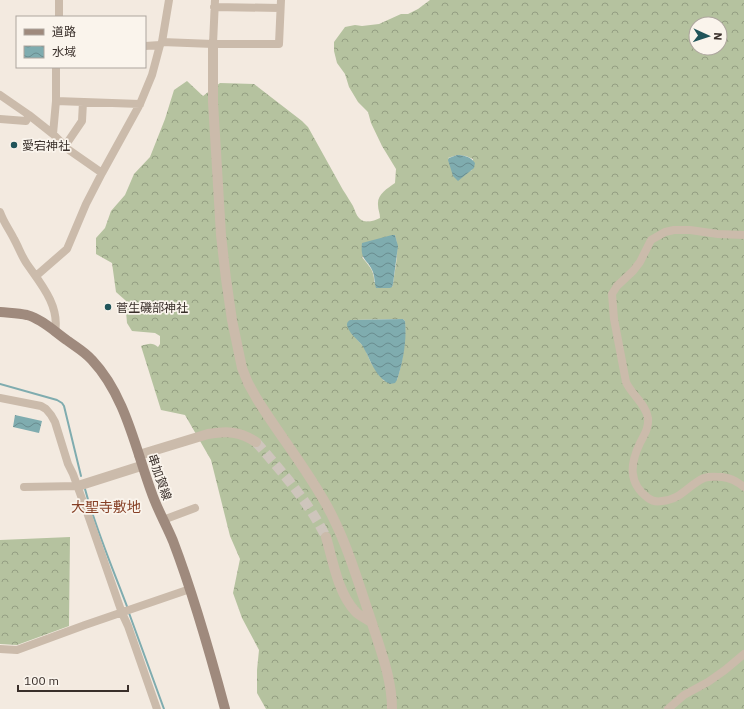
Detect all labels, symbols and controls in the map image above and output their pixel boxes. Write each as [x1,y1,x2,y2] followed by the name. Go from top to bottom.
[16,16,146,68] legend
[688,16,728,56] north arrow
[52,24,76,39] text: 道路
[711,32,725,41] text: N
[52,44,76,59] text: 水域
[22,138,70,153] place label: 愛宕神社
[9,140,19,150] marker: 愛宕神社
[116,300,188,315] place label: 菅生磯部神社
[103,302,113,312] marker: 菅生磯部神社
[145,452,175,502] street label: 串加賀線
[71,498,141,516] district label: 大聖寺敷地
[18,667,128,693] scale bar
[24,673,59,688] text: 100 m

